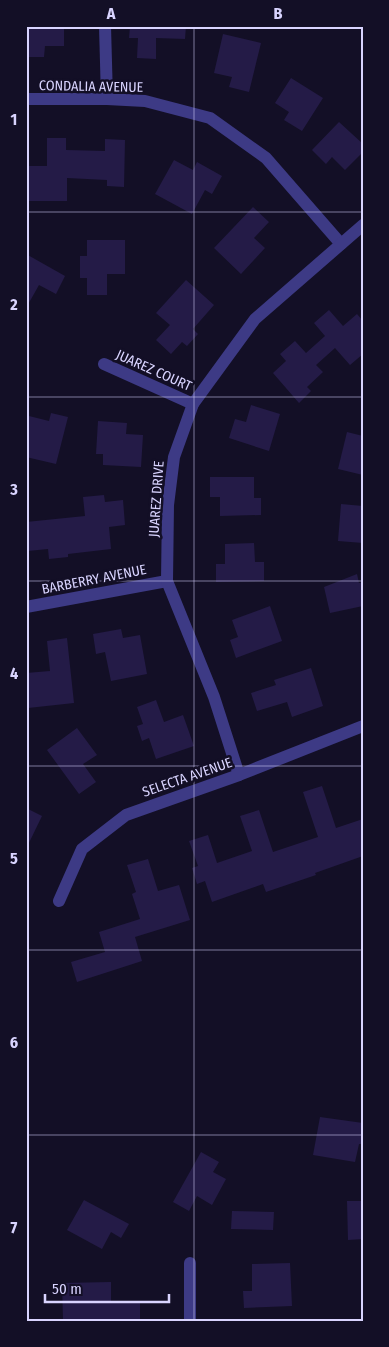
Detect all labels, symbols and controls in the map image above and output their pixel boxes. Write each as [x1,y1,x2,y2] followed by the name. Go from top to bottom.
[106,4,116,23] text: A
[274,4,283,23] text: B
[39,77,144,96] street label: CONDALIA AVENUE
[11,110,17,129] text: 1
[9,295,18,314] text: 2
[113,346,195,395] street label: JUAREZ COURT
[145,460,168,538] street label: JUAREZ DRIVE
[9,480,18,499] text: 3
[40,561,148,598] street label: BARBERRY AVENUE
[10,664,18,683] text: 4
[140,754,235,801] street label: SELECTA AVENUE
[10,849,18,868] text: 5
[10,1033,18,1052] text: 6
[11,1218,18,1237] text: 7
[45,1272,169,1304] scale bar
[52,1280,82,1298] text: 50 m

